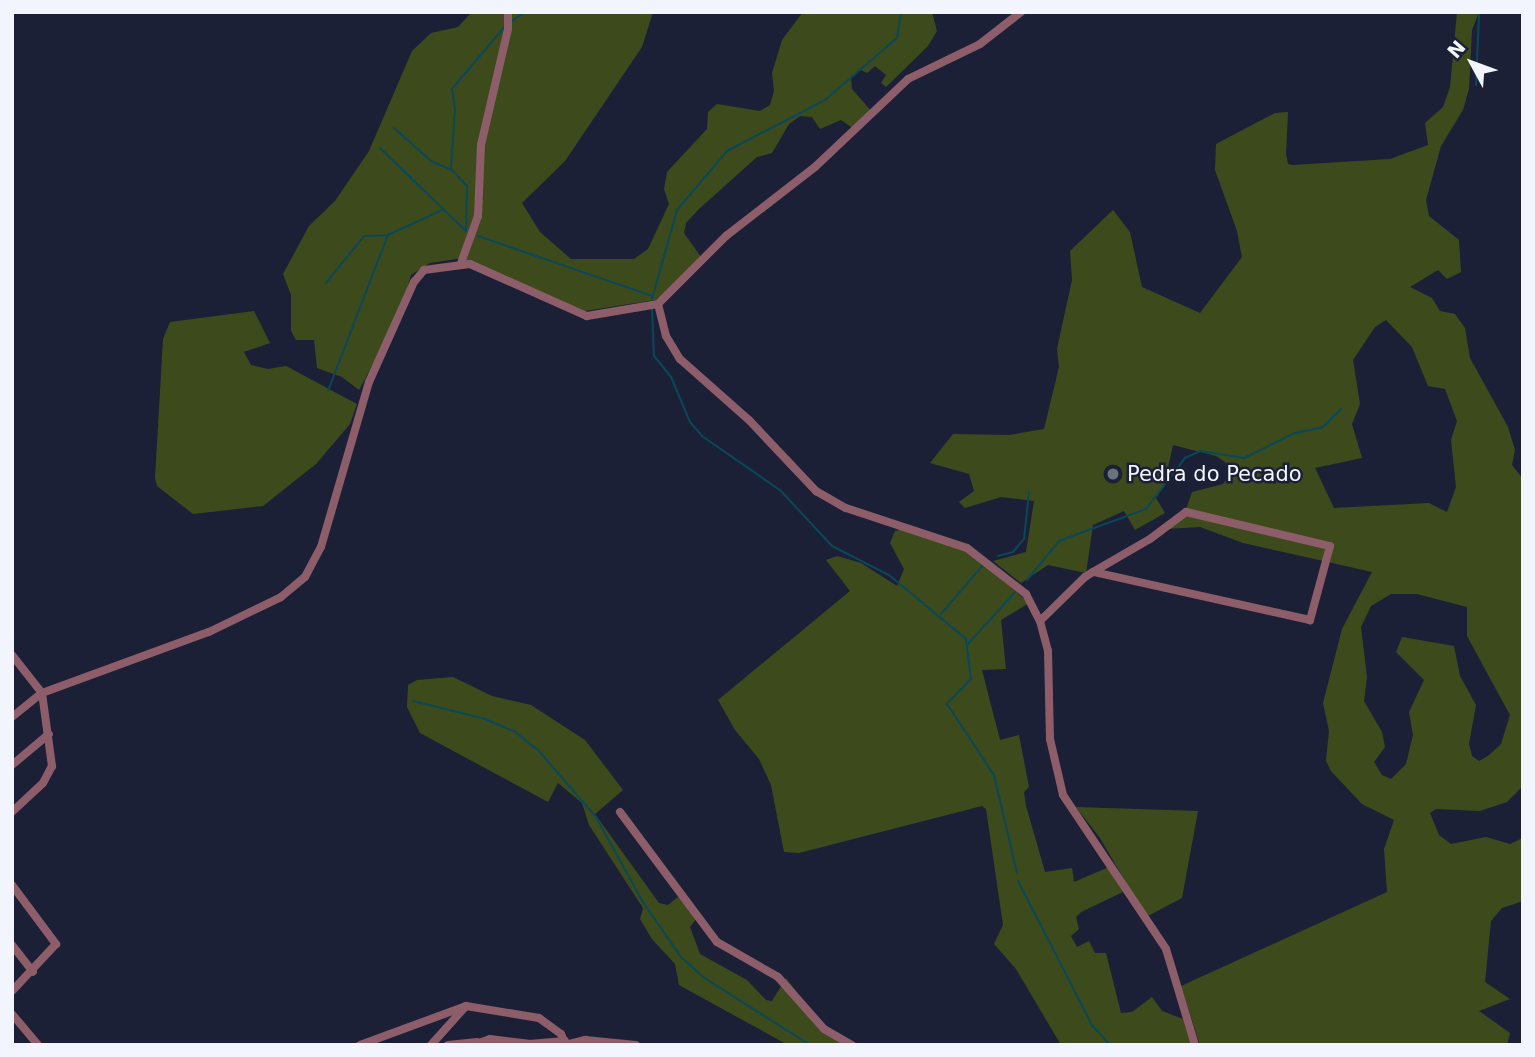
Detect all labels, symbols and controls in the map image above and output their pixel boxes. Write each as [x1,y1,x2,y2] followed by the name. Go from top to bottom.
[1437,28,1507,98] north arrow
[1443,36,1470,62] text: N
[1127,461,1302,487] place label: Pedra do Pecado
[1105,466,1121,482] marker: Pedra do Pecado

